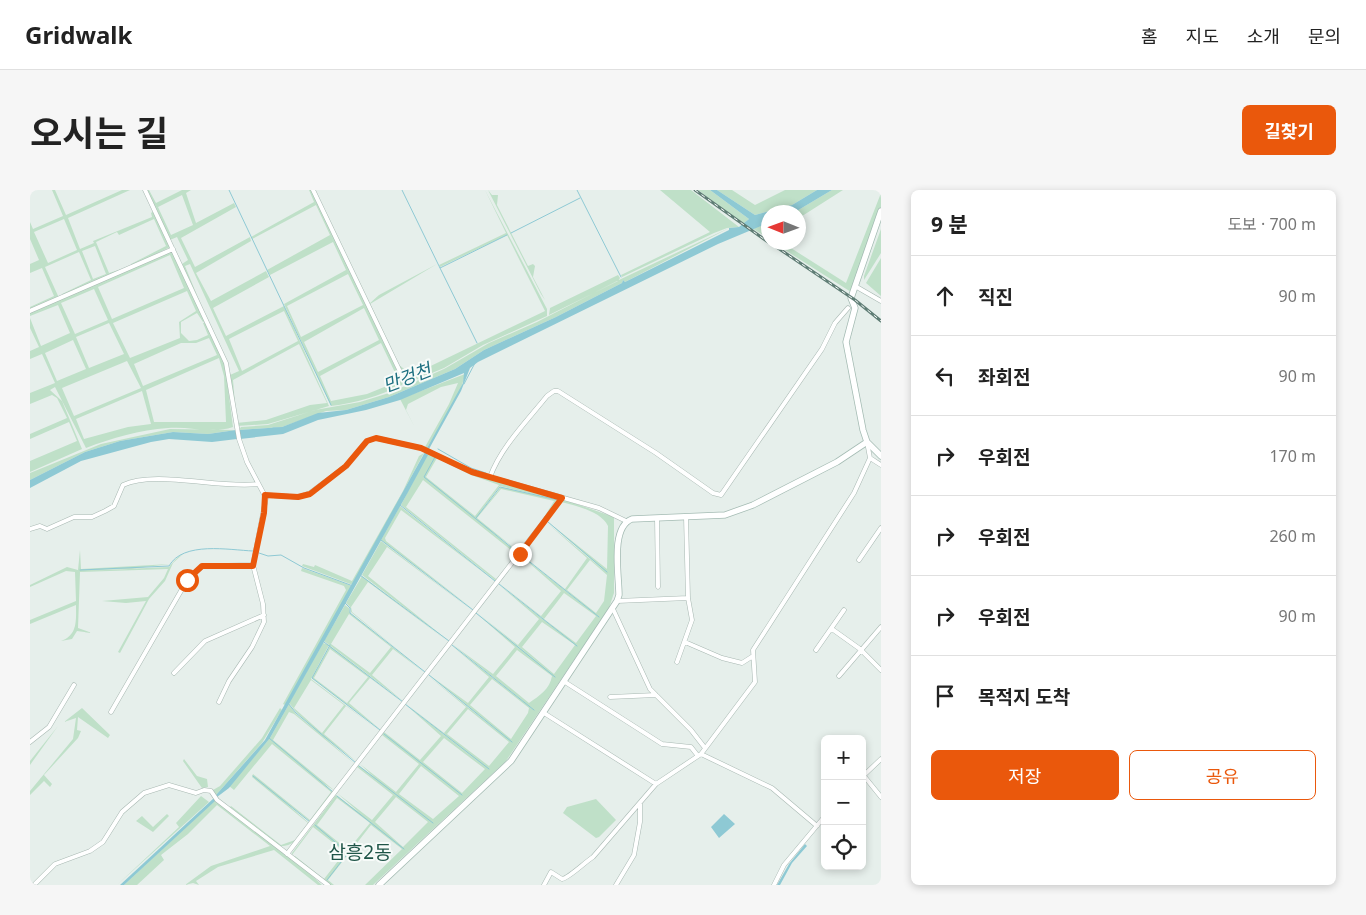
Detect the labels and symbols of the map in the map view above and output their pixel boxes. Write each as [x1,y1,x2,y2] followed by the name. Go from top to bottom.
[761,205,806,250] north arrow
[379,356,436,397] water label: 만겅천
[509,543,532,566] route end
[176,569,199,592] route start
[328,839,392,865] district label: 삼흥2동

